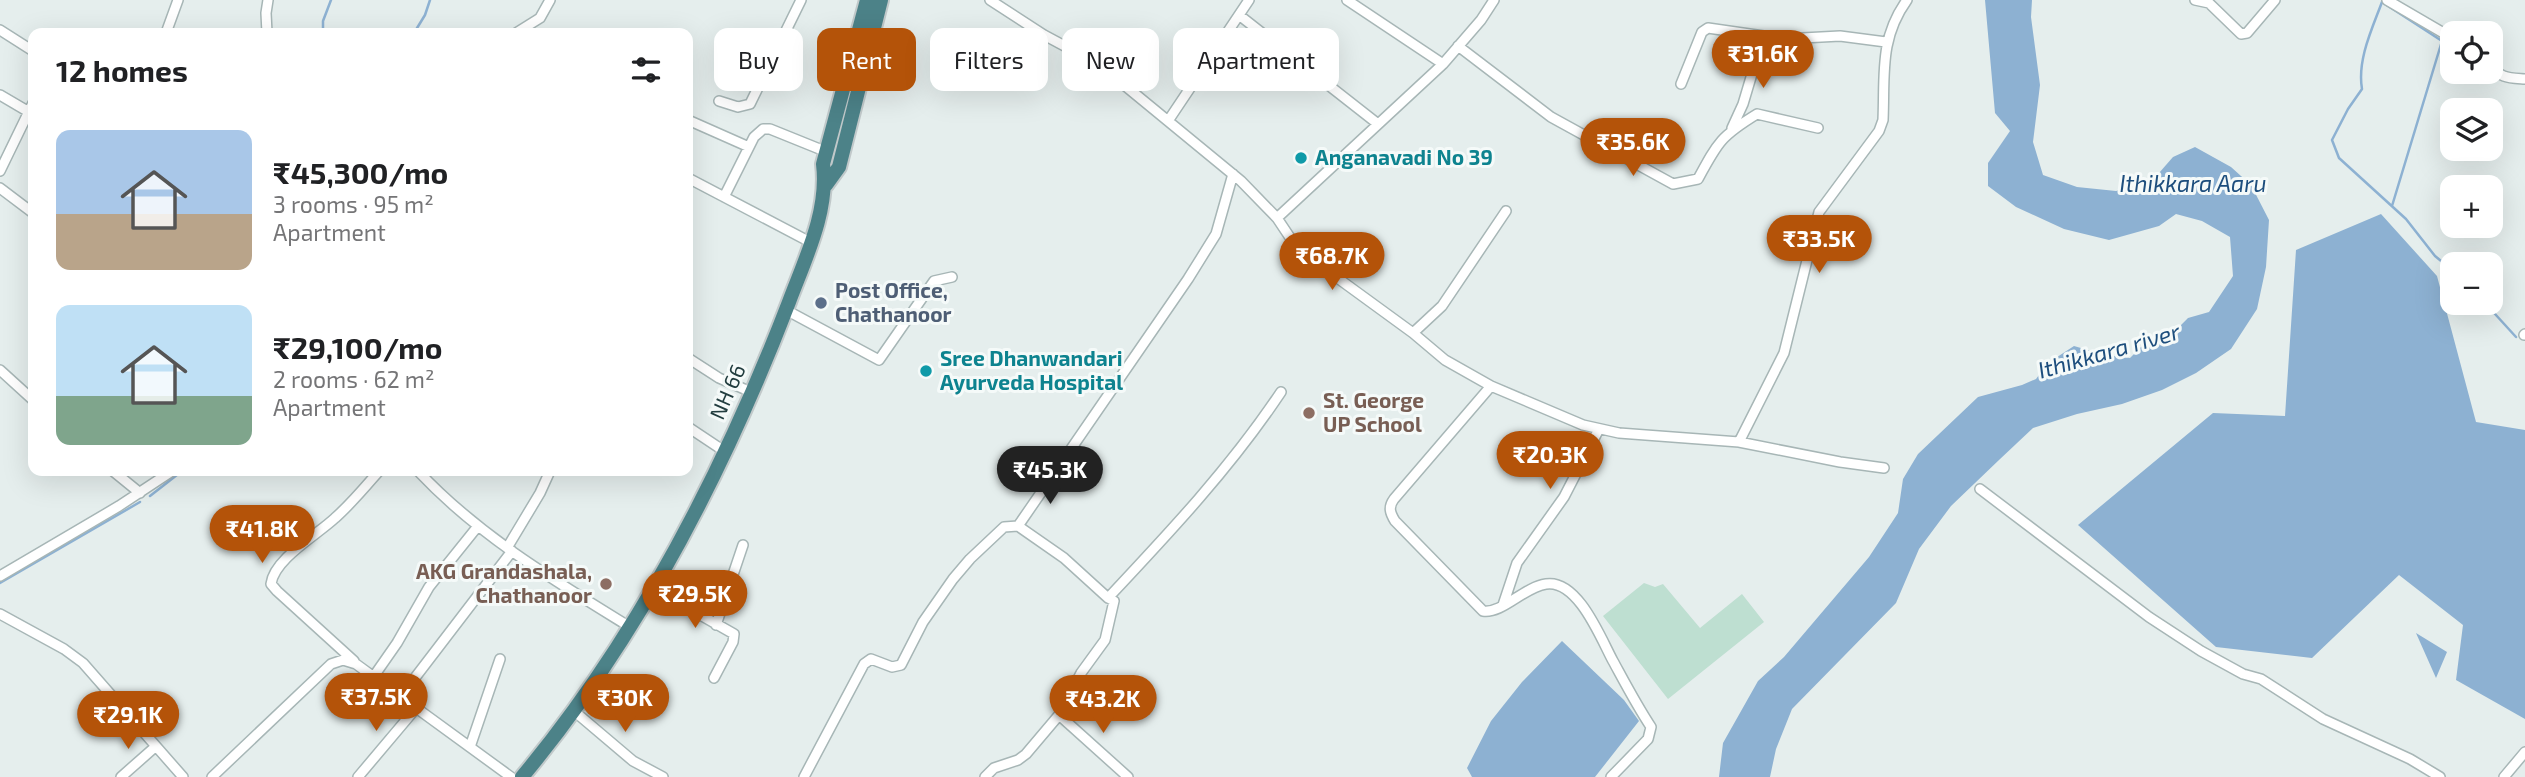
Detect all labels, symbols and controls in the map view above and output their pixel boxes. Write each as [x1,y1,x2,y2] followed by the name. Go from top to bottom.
[2440,21,2503,315] map controls
[2440,21,2503,84] button: locate
[714,28,803,91] chip: Buy
[817,28,916,91] chip: Rent
[930,28,1048,91] chip: Filters
[1062,28,1159,91] chip: New
[1173,28,1339,91] chip: Apartment
[1706,31,1820,90] pin: ₹31.6K
[1728,39,1798,67] text: ₹31.6K
[627,51,665,89] icon: filters
[56,52,188,88] text: 12 homes
[2440,98,2503,161] button: layers
[1576,118,1690,178] pin: ₹35.6K
[1596,127,1670,155] text: ₹35.6K
[1315,144,1493,169] place label: Anganavadi No 39
[1293,150,1309,166] marker: Anganavadi No 39
[273,154,448,190] text: ₹45,300/mo
[112,158,196,242] icon: home
[2120,169,2266,197] water label: Ithikkara Aaru
[2440,175,2503,238] button: +
[273,190,434,218] text: 3 rooms · 95 m²
[1762,216,1876,275] pin: ₹33.5K
[273,218,386,246] text: Apartment
[1783,224,1855,252] text: ₹33.5K
[1275,232,1389,292] pin: ₹68.7K
[1295,241,1369,269] text: ₹68.7K
[2440,252,2503,315] button: −
[835,277,952,326] place label: Post Office, Chathanoor
[813,295,829,311] marker: Post Office, Chathanoor
[2034,316,2184,384] water label: Ithikkara river
[273,329,442,365] text: ₹29,100/mo
[112,333,196,417] icon: home
[940,345,1123,395] place label: Sree Dhanwandari Ayurveda Hospital
[704,360,750,423] street label: NH 66
[918,363,934,379] marker: Sree Dhanwandari Ayurveda Hospital
[273,365,435,393] text: 2 rooms · 62 m²
[1323,387,1424,436] place label: St. George UP School
[273,393,386,421] text: Apartment
[1301,405,1317,421] marker: St. George UP School
[1493,432,1607,491] pin: ₹20.3K
[1513,440,1587,468] text: ₹20.3K
[993,447,1107,506] pin: ₹45.3K
[1013,455,1087,483] text: ₹45.3K
[205,505,319,565] pin: ₹41.8K
[226,514,298,542] text: ₹41.8K
[416,558,592,607] place label: AKG Grandashala, Chathanoor
[638,570,752,630] pin: ₹29.5K
[598,576,614,592] marker: AKG Grandashala, Chathanoor
[658,579,732,607] text: ₹29.5K
[319,674,433,733] pin: ₹37.5K
[584,674,666,734] pin: ₹30K
[1046,676,1160,735] pin: ₹43.2K
[341,682,411,710] text: ₹37.5K
[597,683,653,711] text: ₹30K
[1066,684,1140,712] text: ₹43.2K
[71,692,185,751] pin: ₹29.1K
[93,700,163,728] text: ₹29.1K

